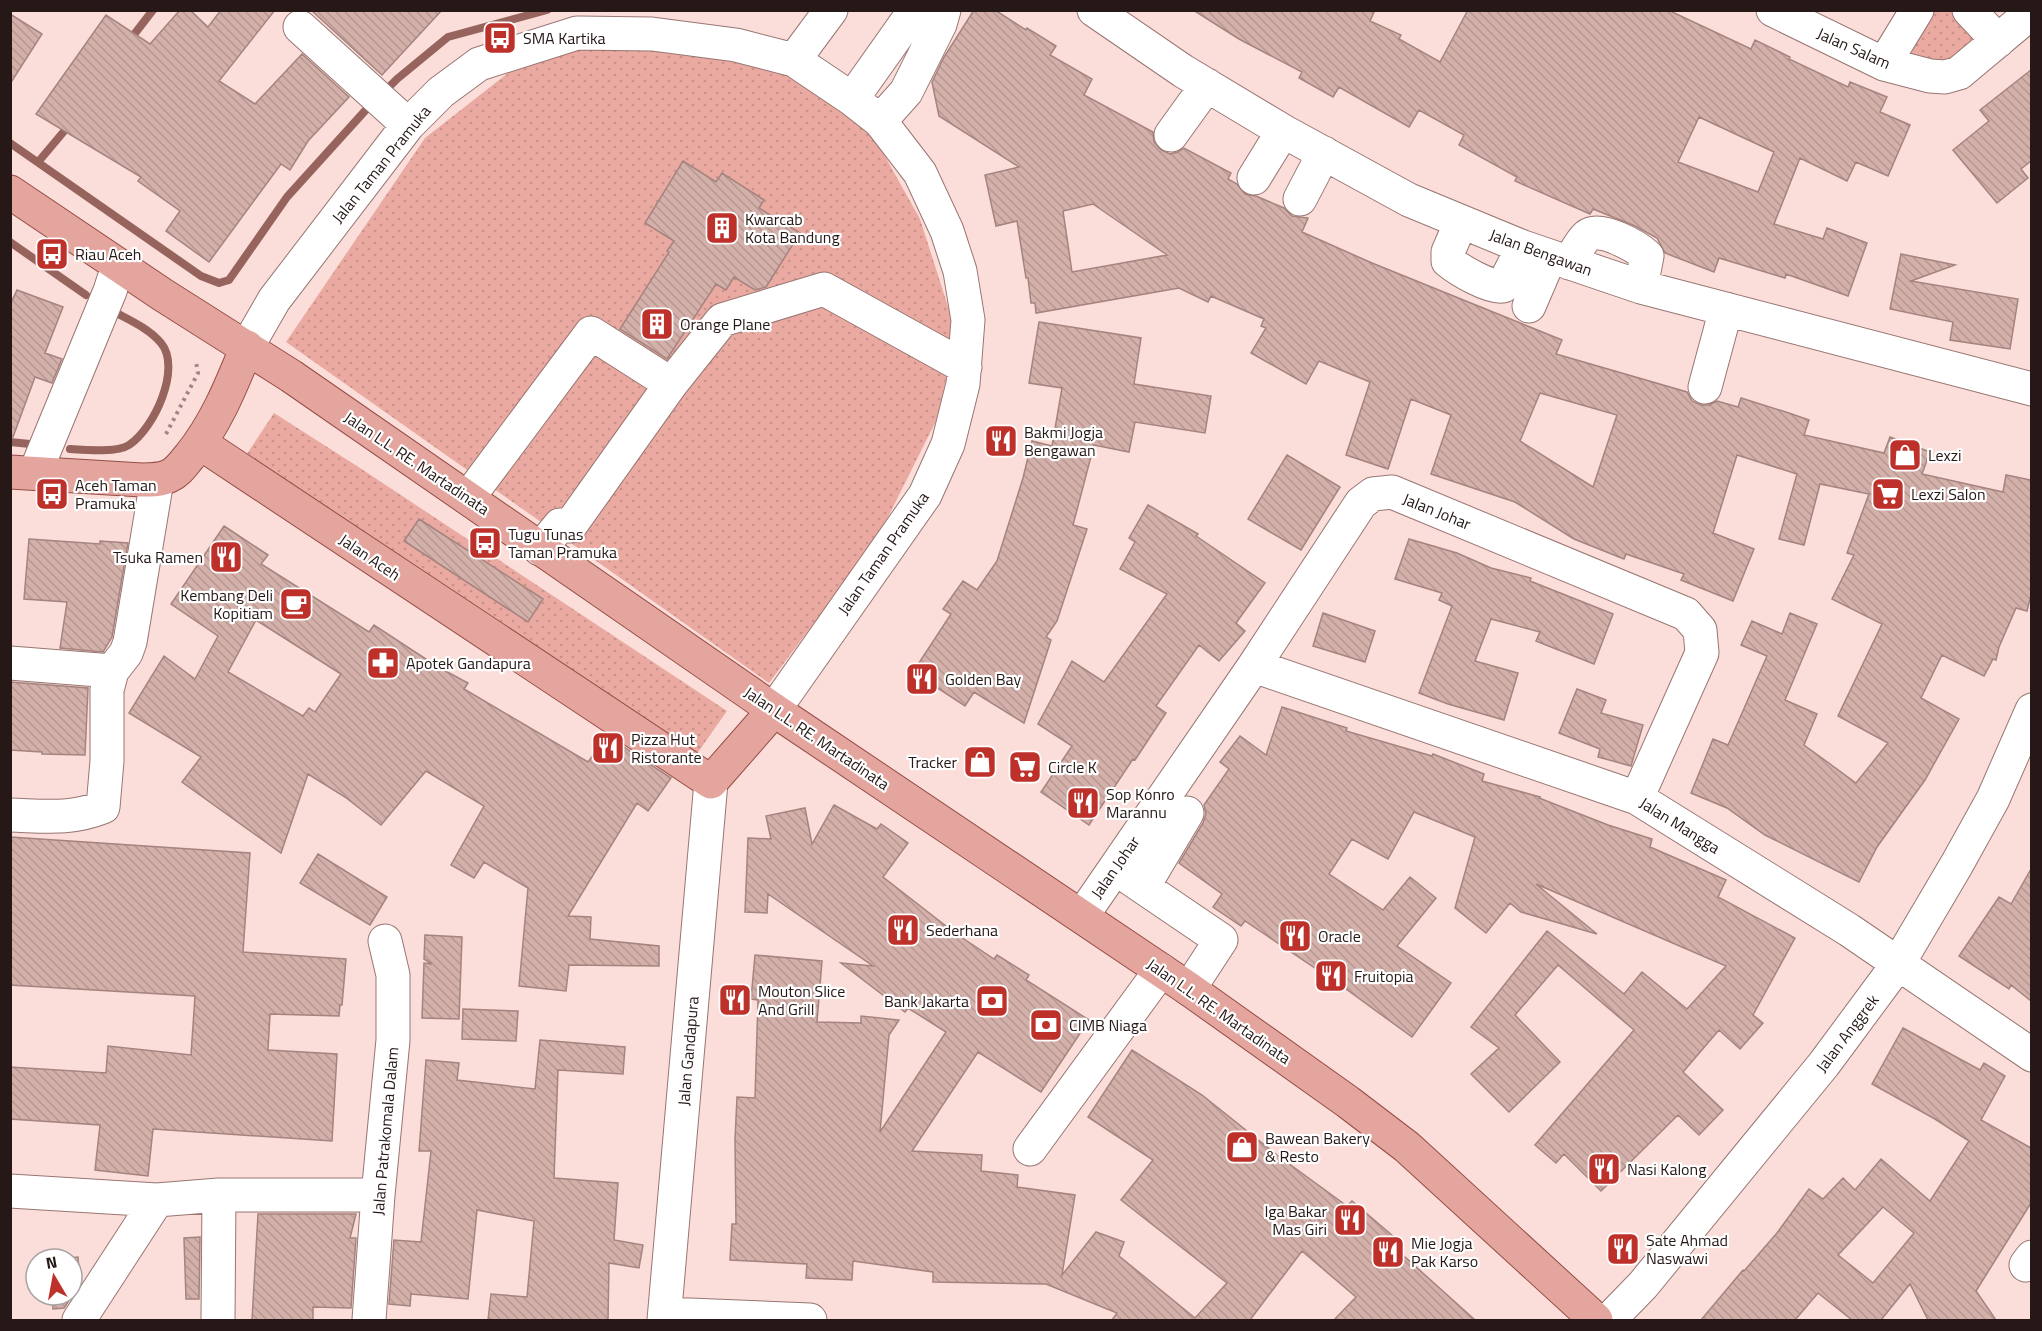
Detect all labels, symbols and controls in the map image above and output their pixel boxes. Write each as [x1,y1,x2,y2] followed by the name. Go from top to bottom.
[482,20,518,56] bus stop icon: SMA Kartika
[1813,21,1895,75] street label: Jalan Salam
[523,26,606,50] place label: SMA Kartika
[326,100,436,228] street label: Jalan Taman Pramuka
[745,207,840,249] place label: Kwarcab Kota Bandung
[704,210,740,246] building icon: Kwarcab Kota Bandung
[1486,222,1596,282] street label: Jalan Bengawan
[34,236,70,272] bus stop icon: Riau Aceh
[75,242,141,266] place label: Riau Aceh
[639,306,675,342] building icon: Orange Plane
[680,312,770,336] place label: Orange Plane
[340,405,494,521] street label: Jalan L.L. RE. Martadinata
[1024,420,1103,462] place label: Bakmi Jogja Bengawan
[983,423,1019,459] restaurant icon: Bakmi Jogja Bengawan
[1887,437,1923,473] shop icon: Lexzi
[1928,443,1962,467] place label: Lexzi
[75,473,157,515] place label: Aceh Taman Pramuka
[34,476,70,512] bus stop icon: Aceh Taman Pramuka
[1870,476,1906,512] supermarket icon: Lexzi Salon
[1911,482,1986,506] place label: Lexzi Salon
[1399,486,1475,536] street label: Jalan Johar
[831,487,935,619] street label: Jalan Taman Pramuka
[508,522,617,564] place label: Tugu Tunas Taman Pramuka
[467,525,503,561] bus stop icon: Tugu Tunas Taman Pramuka
[334,528,406,586] street label: Jalan Aceh
[208,539,244,575] restaurant icon: Tsuka Ramen
[113,545,203,569] place label: Tsuka Ramen
[180,583,273,625] place label: Kembang Deli Kopitiam
[278,586,314,622] cafe icon: Kembang Deli Kopitiam
[365,645,401,681] pharmacy icon: Apotek Gandapura
[406,651,531,675] place label: Apotek Gandapura
[904,661,940,697] restaurant icon: Golden Bay
[945,667,1021,691] place label: Golden Bay
[740,680,894,796] street label: Jalan L.L. RE. Martadinata
[631,727,702,769] place label: Pizza Hut Ristorante
[590,730,626,766] restaurant icon: Pizza Hut Ristorante
[962,744,998,780] shop icon: Tracker
[1007,749,1043,785] supermarket icon: Circle K
[908,750,957,774] place label: Tracker
[1048,755,1097,779] place label: Circle K
[1106,782,1175,824] place label: Sop Konro Marannu
[1065,785,1101,821] restaurant icon: Sop Konro Marannu
[1635,791,1725,859] street label: Jalan Mangga
[1085,830,1146,903] street label: Jalan Johar
[885,912,921,948] restaurant icon: Sederhana
[926,918,998,942] place label: Sederhana
[1277,918,1313,954] restaurant icon: Oracle
[1318,924,1361,948] place label: Oracle
[1142,952,1296,1070] street label: Jalan L.L. RE. Martadinata
[1313,958,1349,994] restaurant icon: Fruitopia
[1354,964,1414,988] place label: Fruitopia
[758,979,845,1021] place label: Mouton Slice And Grill
[717,982,753,1018] restaurant icon: Mouton Slice And Grill
[974,983,1010,1019] bank icon: Bank Jakarta
[884,989,969,1013] place label: Bank Jakarta
[1810,989,1885,1077] street label: Jalan Anggrek
[671,995,705,1107] street label: Jalan Gandapura
[1028,1007,1064,1043] bank icon: CIMB Niaga
[1069,1013,1147,1037] place label: CIMB Niaga
[366,1046,404,1216] street label: Jalan Patrakomala Dalam
[1265,1126,1370,1168] place label: Bawean Bakery & Resto
[1224,1129,1260,1165] shop icon: Bawean Bakery & Resto
[1586,1151,1622,1187] restaurant icon: Nasi Kalong
[1627,1157,1706,1181] place label: Nasi Kalong
[1264,1199,1327,1241] place label: Iga Bakar Mas Giri
[1332,1202,1368,1238] restaurant icon: Iga Bakar Mas Giri
[1646,1228,1728,1270] place label: Sate Ahmad Naswawi
[1411,1231,1478,1273] place label: Mie Jogja Pak Karso
[1605,1231,1641,1267] restaurant icon: Sate Ahmad Naswawi
[1370,1234,1406,1270] restaurant icon: Mie Jogja Pak Karso
[24,1247,84,1307] north arrow
[44,1249,59,1275] text: N

